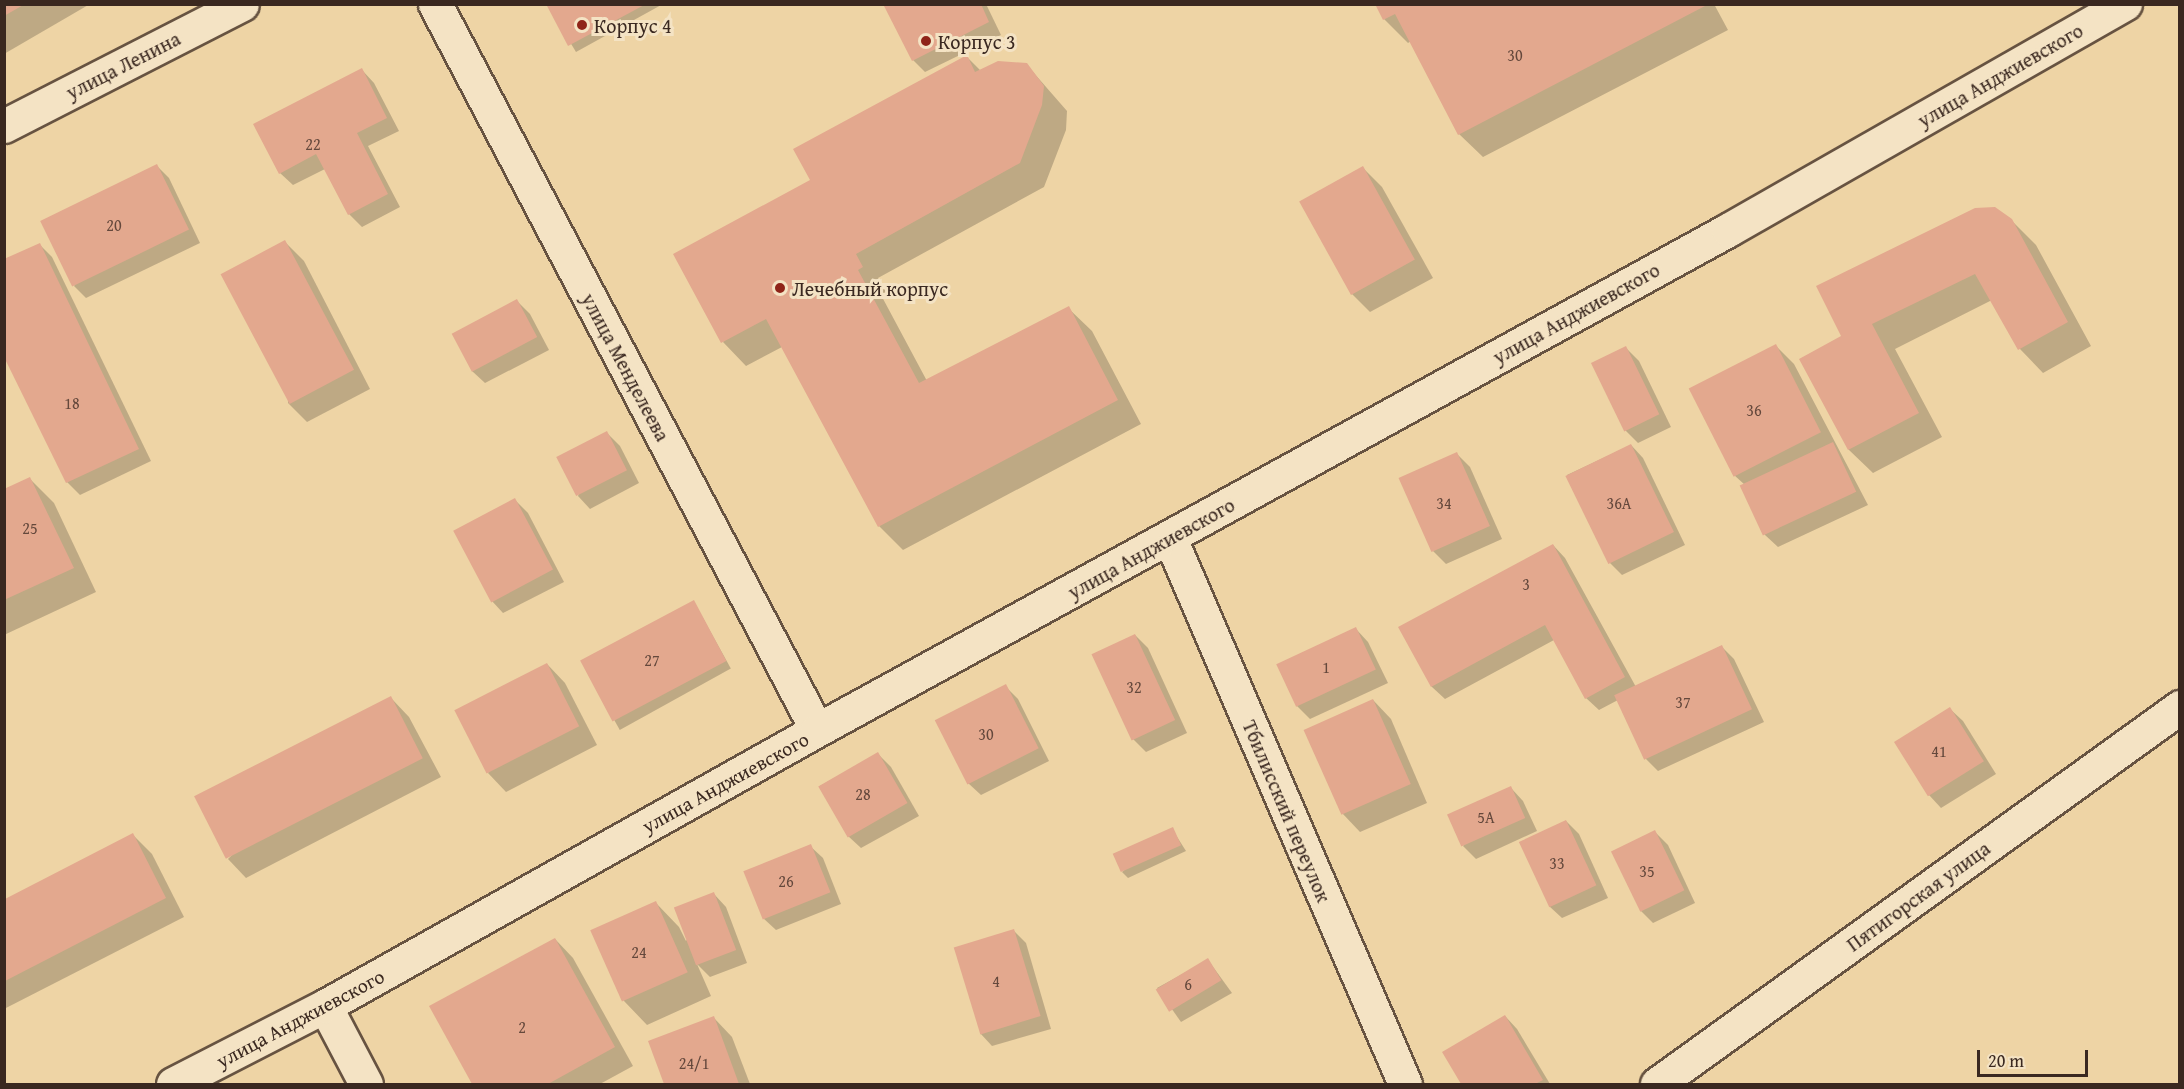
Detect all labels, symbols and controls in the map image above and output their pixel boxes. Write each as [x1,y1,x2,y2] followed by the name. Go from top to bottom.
[594,13,672,37] place label: Корпус 4
[575,18,589,32] marker: Корпус 4
[1913,18,2087,132] street label: улица Анджиевского
[62,26,184,104] street label: улица Ленина
[938,29,1016,53] place label: Корпус 3
[919,34,933,48] marker: Корпус 3
[1507,45,1523,65] house number: 30
[305,134,321,154] house number: 22
[106,215,122,235] house number: 20
[1488,257,1664,369] street label: улица Анджиевского
[792,276,948,300] place label: Лечебный корпус
[773,281,787,295] marker: Лечебный корпус
[577,289,675,445] street label: улица Менделеева
[64,393,80,413] house number: 18
[1746,400,1762,420] house number: 36
[1063,492,1239,604] street label: улица Анджиевского
[1436,493,1452,513] house number: 34
[1606,493,1632,513] house number: 36А
[22,518,38,538] house number: 25
[1522,574,1530,594] house number: 3
[644,650,660,670] house number: 27
[1322,657,1330,677] house number: 1
[1126,677,1142,697] house number: 32
[1675,692,1691,712] house number: 37
[1238,716,1336,906] street label: Тбилисский переулок
[978,724,994,744] house number: 30
[637,726,813,838] street label: улица Анджиевского
[1931,741,1947,761] house number: 41
[855,784,871,804] house number: 28
[1477,807,1495,827] house number: 5А
[1842,836,1994,956] street label: Пятигорская улица
[1549,853,1565,873] house number: 33
[1639,861,1655,881] house number: 35
[778,871,794,891] house number: 26
[631,942,647,962] house number: 24
[212,964,388,1072] street label: улица Анджиевского
[992,971,1000,991] house number: 4
[1184,974,1192,994] house number: 6
[518,1017,526,1037] house number: 2
[1980,1038,2091,1076] scale bar
[1988,1047,2024,1074] text: 20 m
[679,1053,709,1073] house number: 24/1

